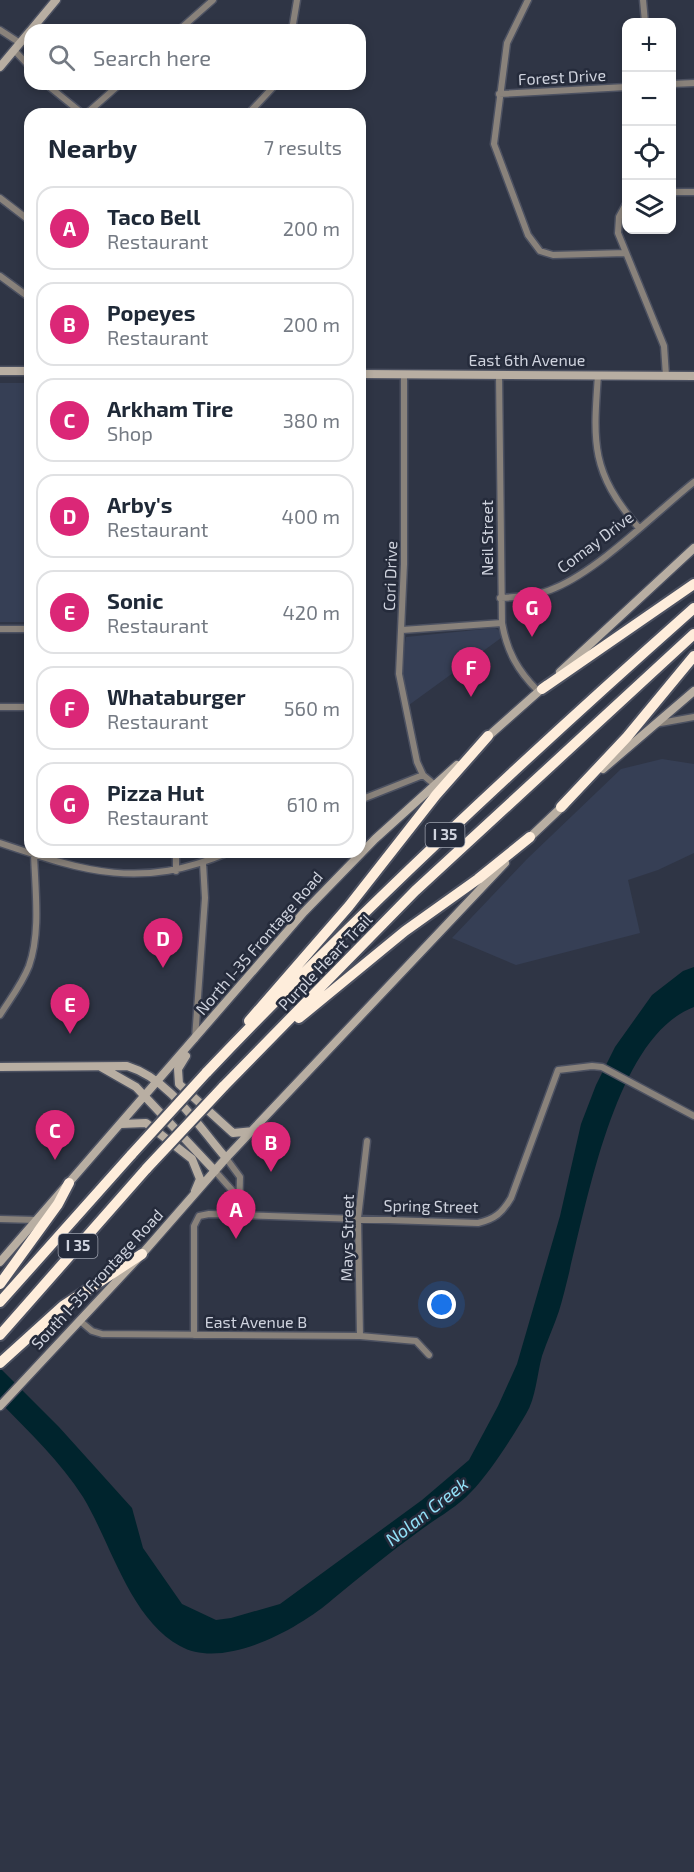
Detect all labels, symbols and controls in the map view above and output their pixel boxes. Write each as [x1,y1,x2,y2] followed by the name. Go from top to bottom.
[622,18,676,234] map controls
[622,18,676,72] button: +
[24,24,366,90] search box
[45,41,78,74] icon: search
[93,44,211,70] text: Search here
[518,65,606,88] street label: Forest Drive
[622,72,676,126] button: −
[622,126,676,180] button: locate
[48,132,137,163] text: Nearby
[264,135,342,159] text: 7 results
[622,180,676,234] button: layers
[107,203,201,229] text: Taco Bell
[63,216,76,240] text: A
[283,216,340,240] text: 200 m
[107,229,208,253] text: Restaurant
[107,299,195,325] text: Popeyes
[63,312,76,336] text: B
[283,312,340,336] text: 200 m
[107,325,208,349] text: Restaurant
[469,350,585,369] street label: East 6th Avenue
[107,395,233,421] text: Arkham Tire
[64,408,75,432] text: C
[283,408,340,432] text: 380 m
[107,421,153,445] text: Shop
[107,491,172,517] text: Arby's
[477,500,496,576] street label: Neil Street
[63,504,76,528] text: D
[282,504,340,528] text: 400 m
[553,507,637,576] street label: Comay Drive
[107,517,208,541] text: Restaurant
[379,541,400,611] street label: Cori Drive
[107,587,163,613] text: Sonic
[512,588,552,637] pin: G
[64,600,75,624] text: E
[282,600,340,624] text: 420 m
[107,613,208,637] text: Restaurant
[452,648,490,697] pin: F
[107,683,246,709] text: Whataburger
[64,696,75,720] text: F
[284,696,340,720] text: 560 m
[107,709,208,733] text: Restaurant
[107,779,204,805] text: Pizza Hut
[63,792,76,816] text: G
[287,792,340,816] text: 610 m
[107,805,208,829] text: Restaurant
[426,823,464,847] road number: I 35
[191,867,326,1018] street label: North I-35 Frontage Road
[274,909,376,1014] street label: Purple Heart Trail
[144,918,182,968] pin: D
[50,984,90,1034] pin: E
[36,1110,74,1160] pin: C
[252,1122,290,1172] pin: B
[216,1190,256,1239] pin: A
[336,1194,357,1282] street label: Mays Street
[383,1195,479,1216] street label: Spring Street
[27,1205,166,1353] street label: South I-35 Frontage Road
[58,1234,98,1258] road number: I 35
[427,1290,456,1319] your location
[205,1312,307,1331] street label: East Avenue B
[381,1472,472,1550] water label: Nolan Creek

